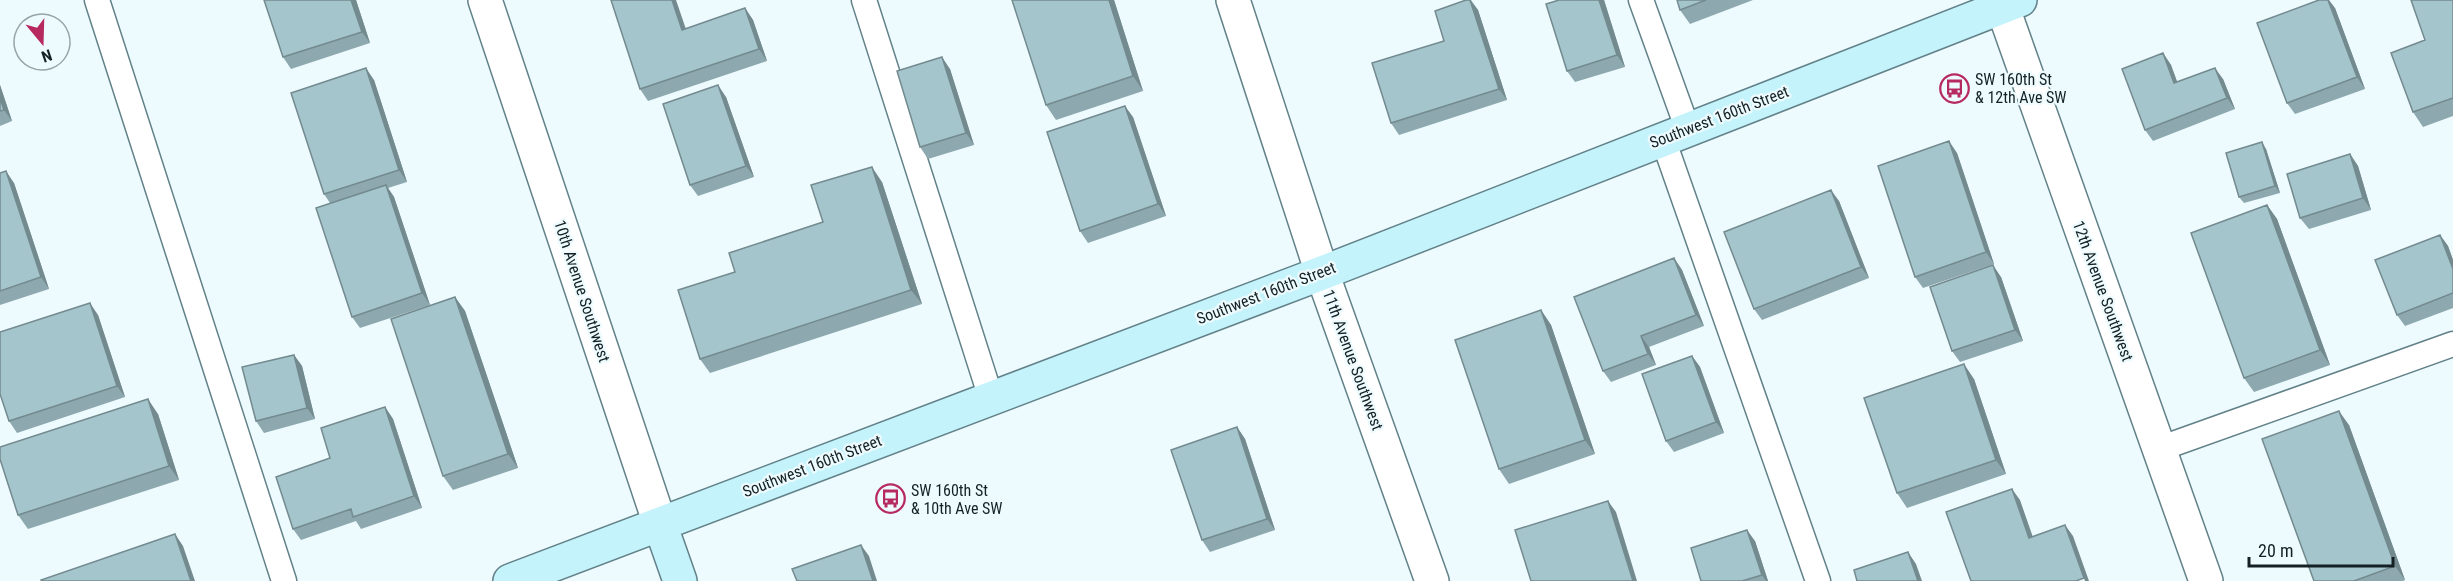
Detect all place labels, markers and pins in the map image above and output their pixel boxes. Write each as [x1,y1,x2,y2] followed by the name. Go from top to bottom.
[1975,70,2067,107] place label: SW 160th St & 12th Ave SW
[1938,72,1970,104] bus stop icon: SW 160th St & 12th Ave SW
[911,481,1003,518] place label: SW 160th St & 10th Ave SW
[874,483,906,515] bus stop icon: SW 160th St & 10th Ave SW

